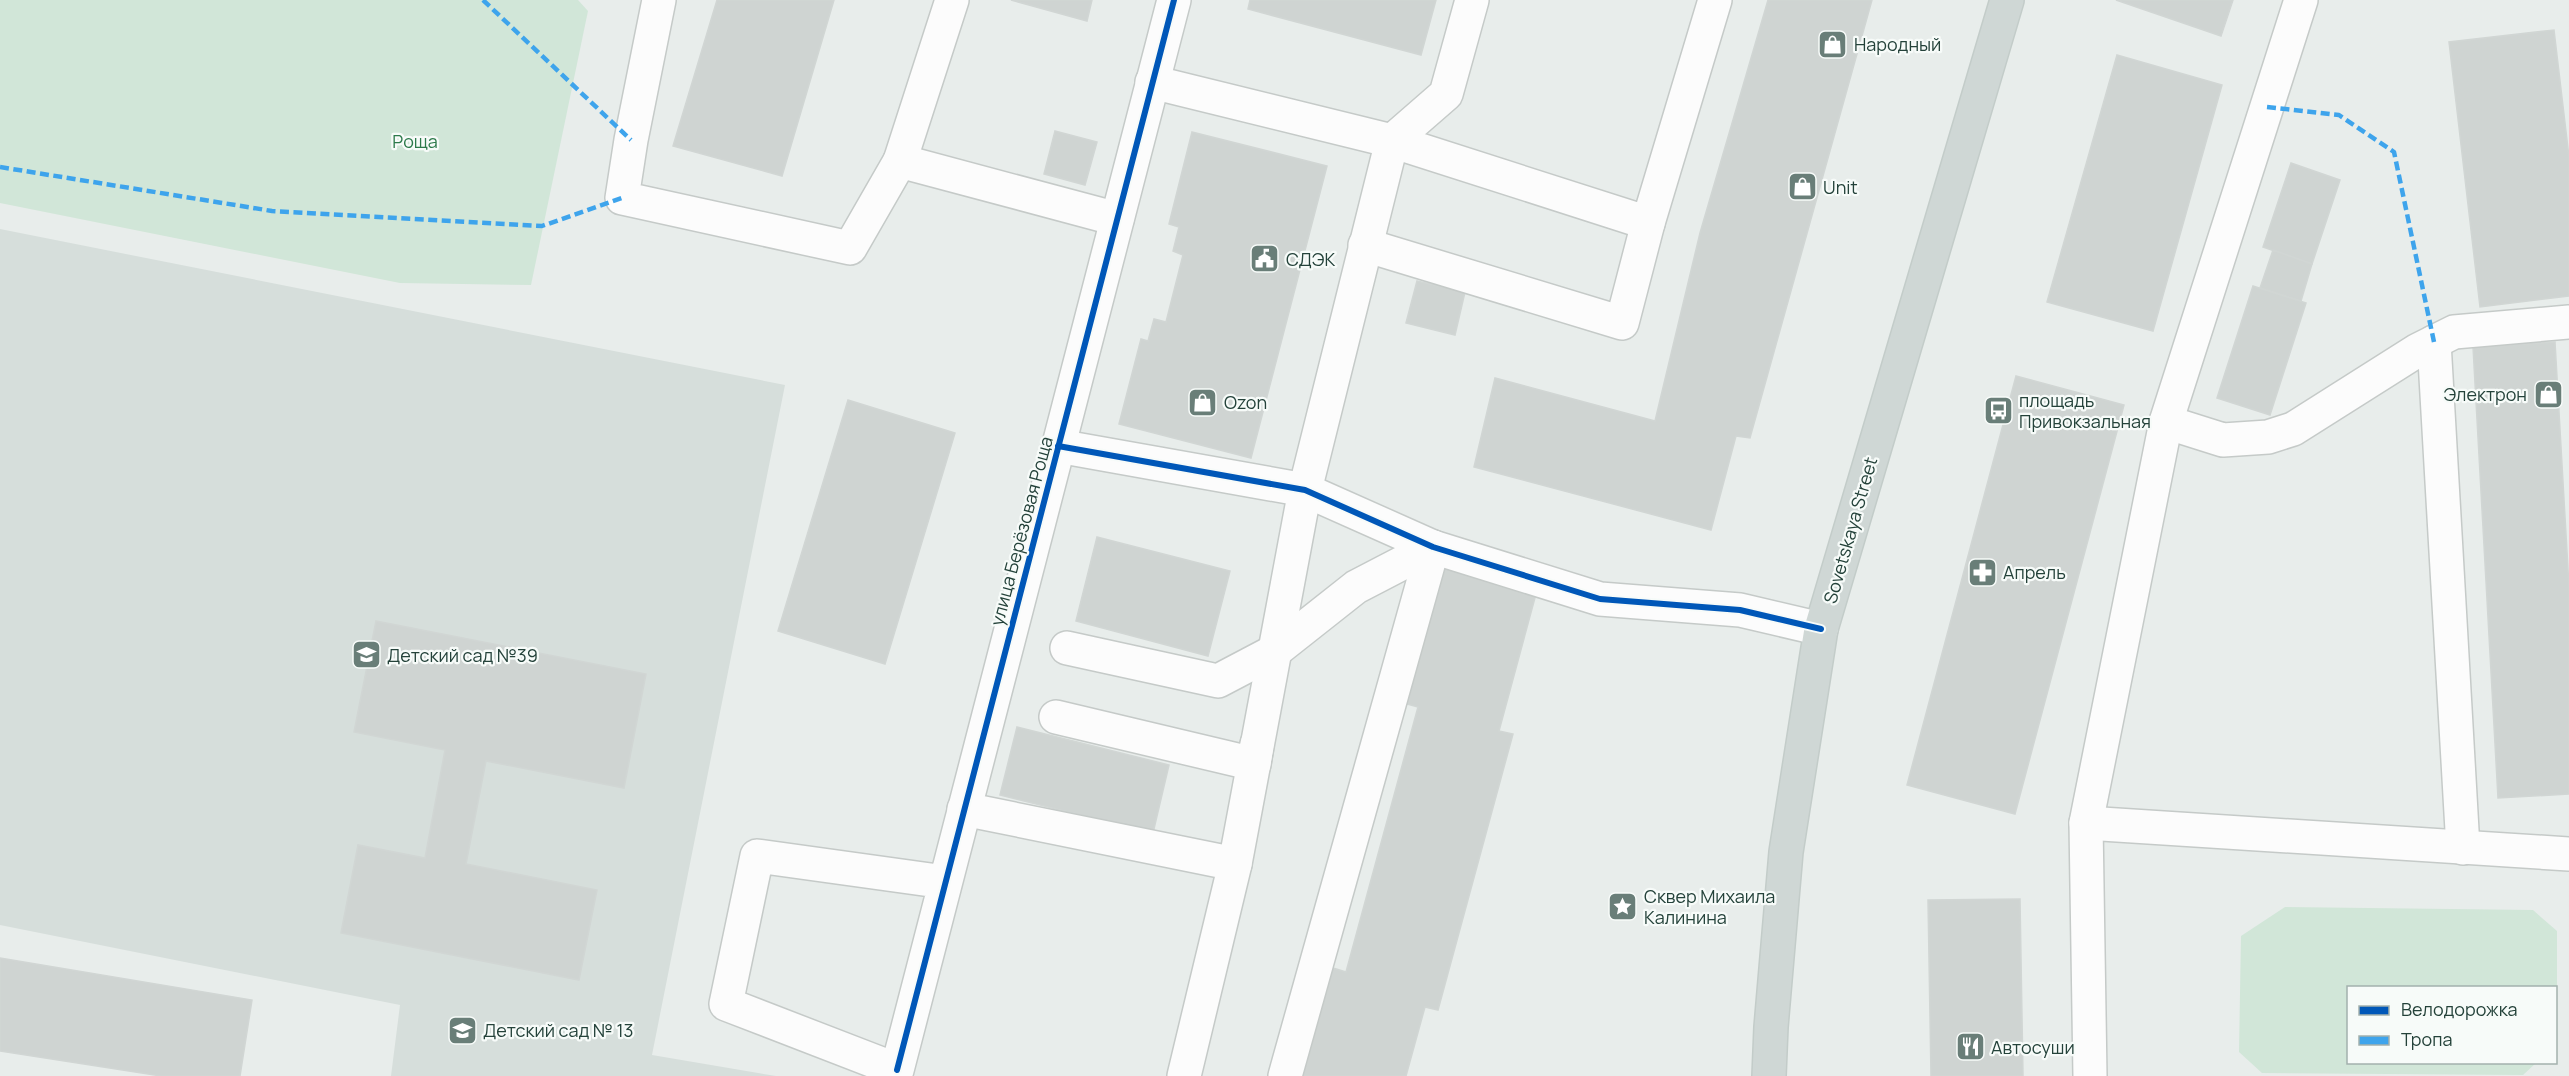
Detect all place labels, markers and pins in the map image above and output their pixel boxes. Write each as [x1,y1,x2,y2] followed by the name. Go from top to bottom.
[1817,28,1849,60] shop icon: Народный
[1854,32,1941,56] place label: Народный
[1786,171,1818,203] shop icon: Unit
[1823,175,1858,199] place label: Unit
[1249,243,1281,275] public building icon: СДЭК
[1286,247,1335,271] place label: СДЭК
[2532,378,2564,410] shop icon: Электрон
[2443,382,2527,406] place label: Электрон
[1187,386,1219,418] shop icon: Ozon
[2019,388,2151,433] place label: площадь Привокзальная
[1224,390,1267,414] place label: Ozon
[1982,394,2014,426] bus stop icon: площадь Привокзальная
[1966,556,1998,588] pharmacy icon: Апрель
[2003,560,2066,584] place label: Апрель
[350,639,382,671] school or university icon: Детский сад №39
[387,643,538,667] place label: Детский сад №39
[1644,884,1775,929] place label: Сквер Михаила Калинина
[1607,890,1639,922] place icon: Сквер Михаила Калинина
[446,1014,478,1046] school or university icon: Детский сад № 13
[483,1018,633,1042] place label: Детский сад № 13
[1954,1031,1986,1063] restaurant icon: Автосуши
[1991,1035,2075,1059] place label: Автосуши

